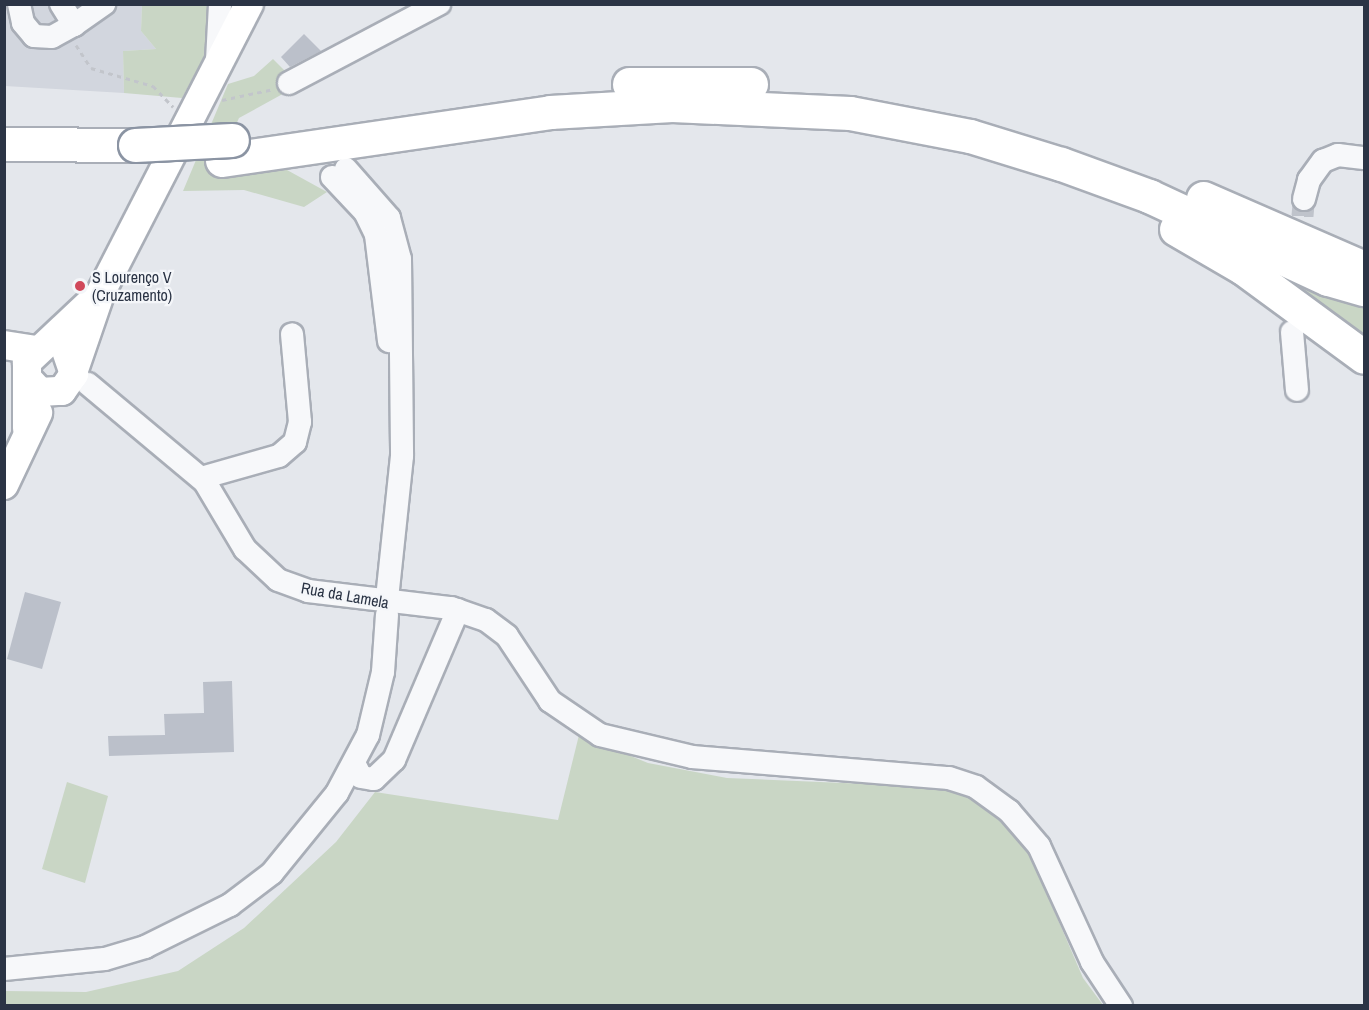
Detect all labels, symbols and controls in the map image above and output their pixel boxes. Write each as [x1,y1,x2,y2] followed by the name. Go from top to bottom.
[92,267,172,305] place label: S Lourenço V (Cruzamento)
[73,279,87,293] marker: S Lourenço V (Cruzamento)
[300,578,390,612] street label: Rua da Lamela

